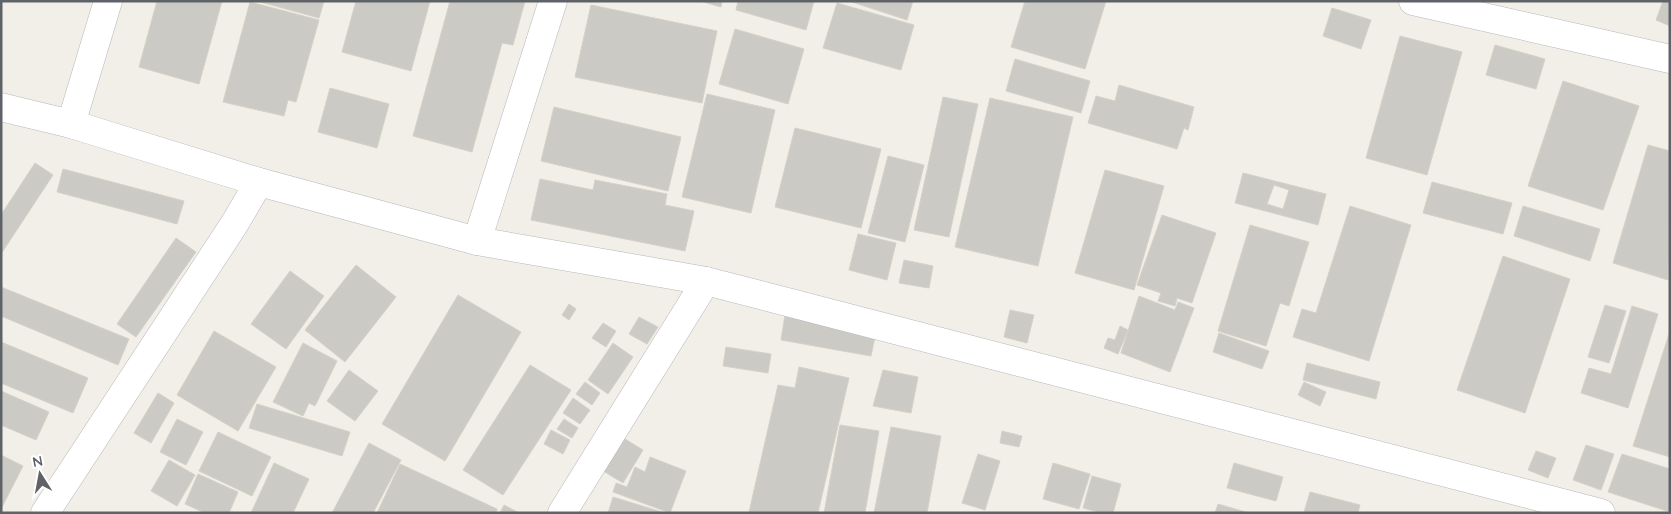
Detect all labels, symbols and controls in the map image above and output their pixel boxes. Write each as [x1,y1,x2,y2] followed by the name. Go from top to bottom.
[15,449,65,499] north arrow
[31,451,44,471] text: N

